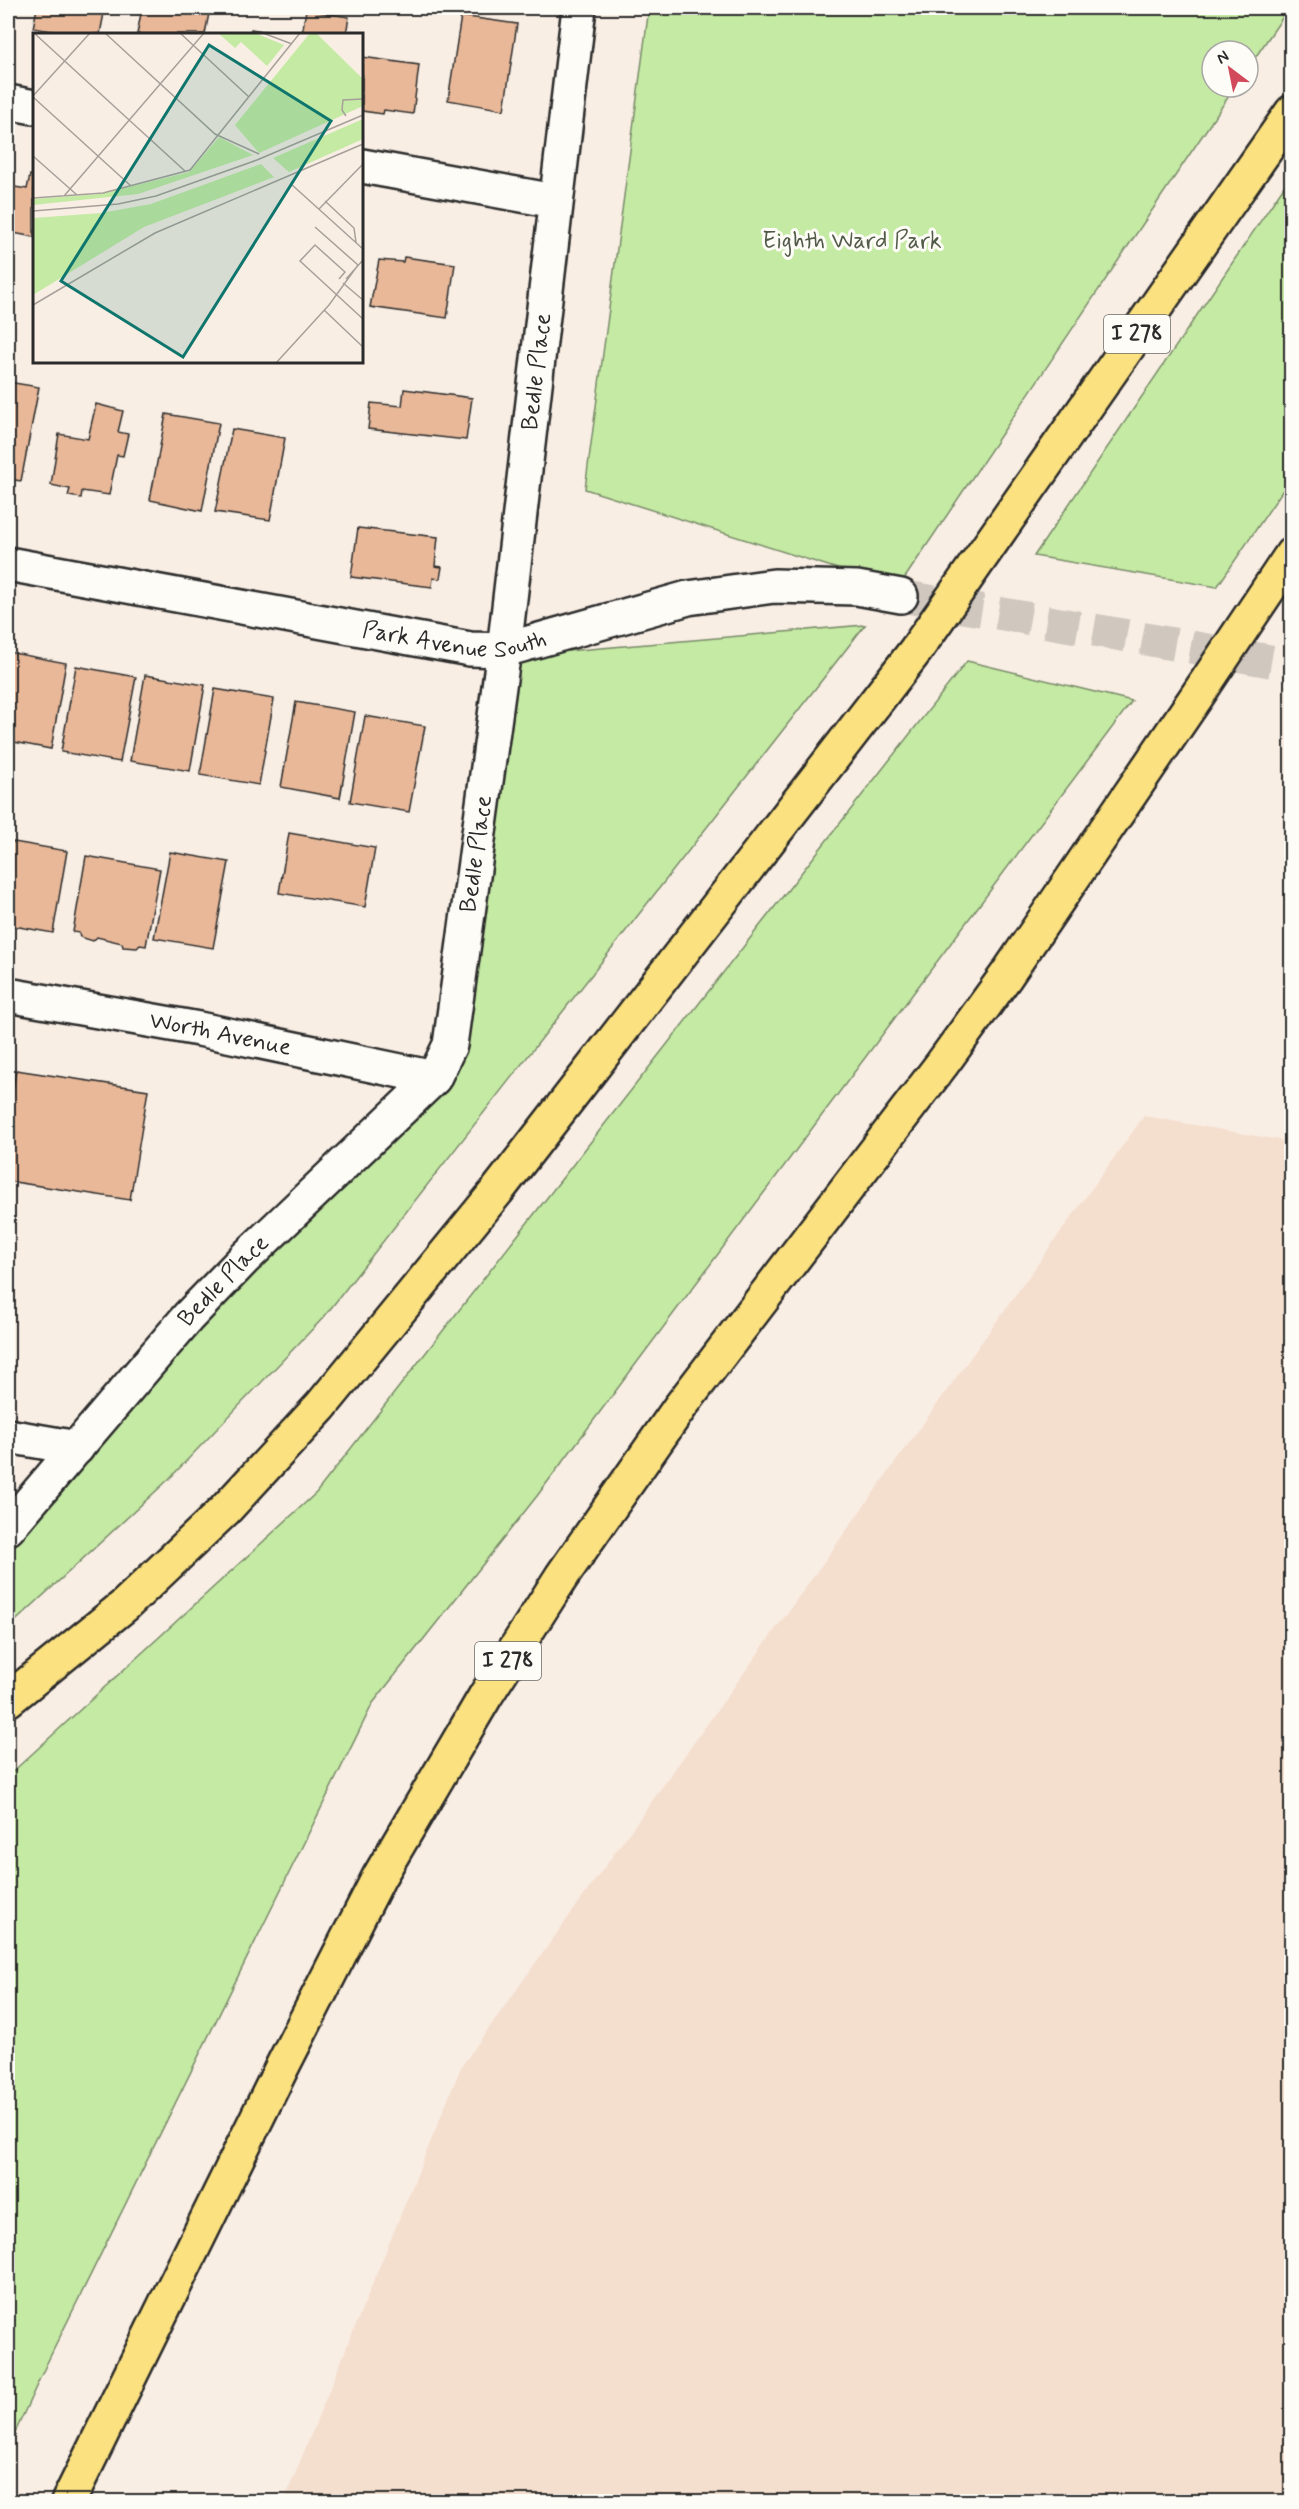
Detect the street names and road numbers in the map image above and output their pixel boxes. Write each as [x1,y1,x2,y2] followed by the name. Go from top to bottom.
[514,311,559,432] street label: Bedle Place
[1104,315,1170,353] road number: I 278
[360,614,550,666] street label: Park Avenue South
[453,793,499,914] street label: Bedle Place
[147,1005,294,1063] street label: Worth Avenue
[171,1228,276,1333] street label: Bedle Place
[475,1642,541,1680] road number: I 278

